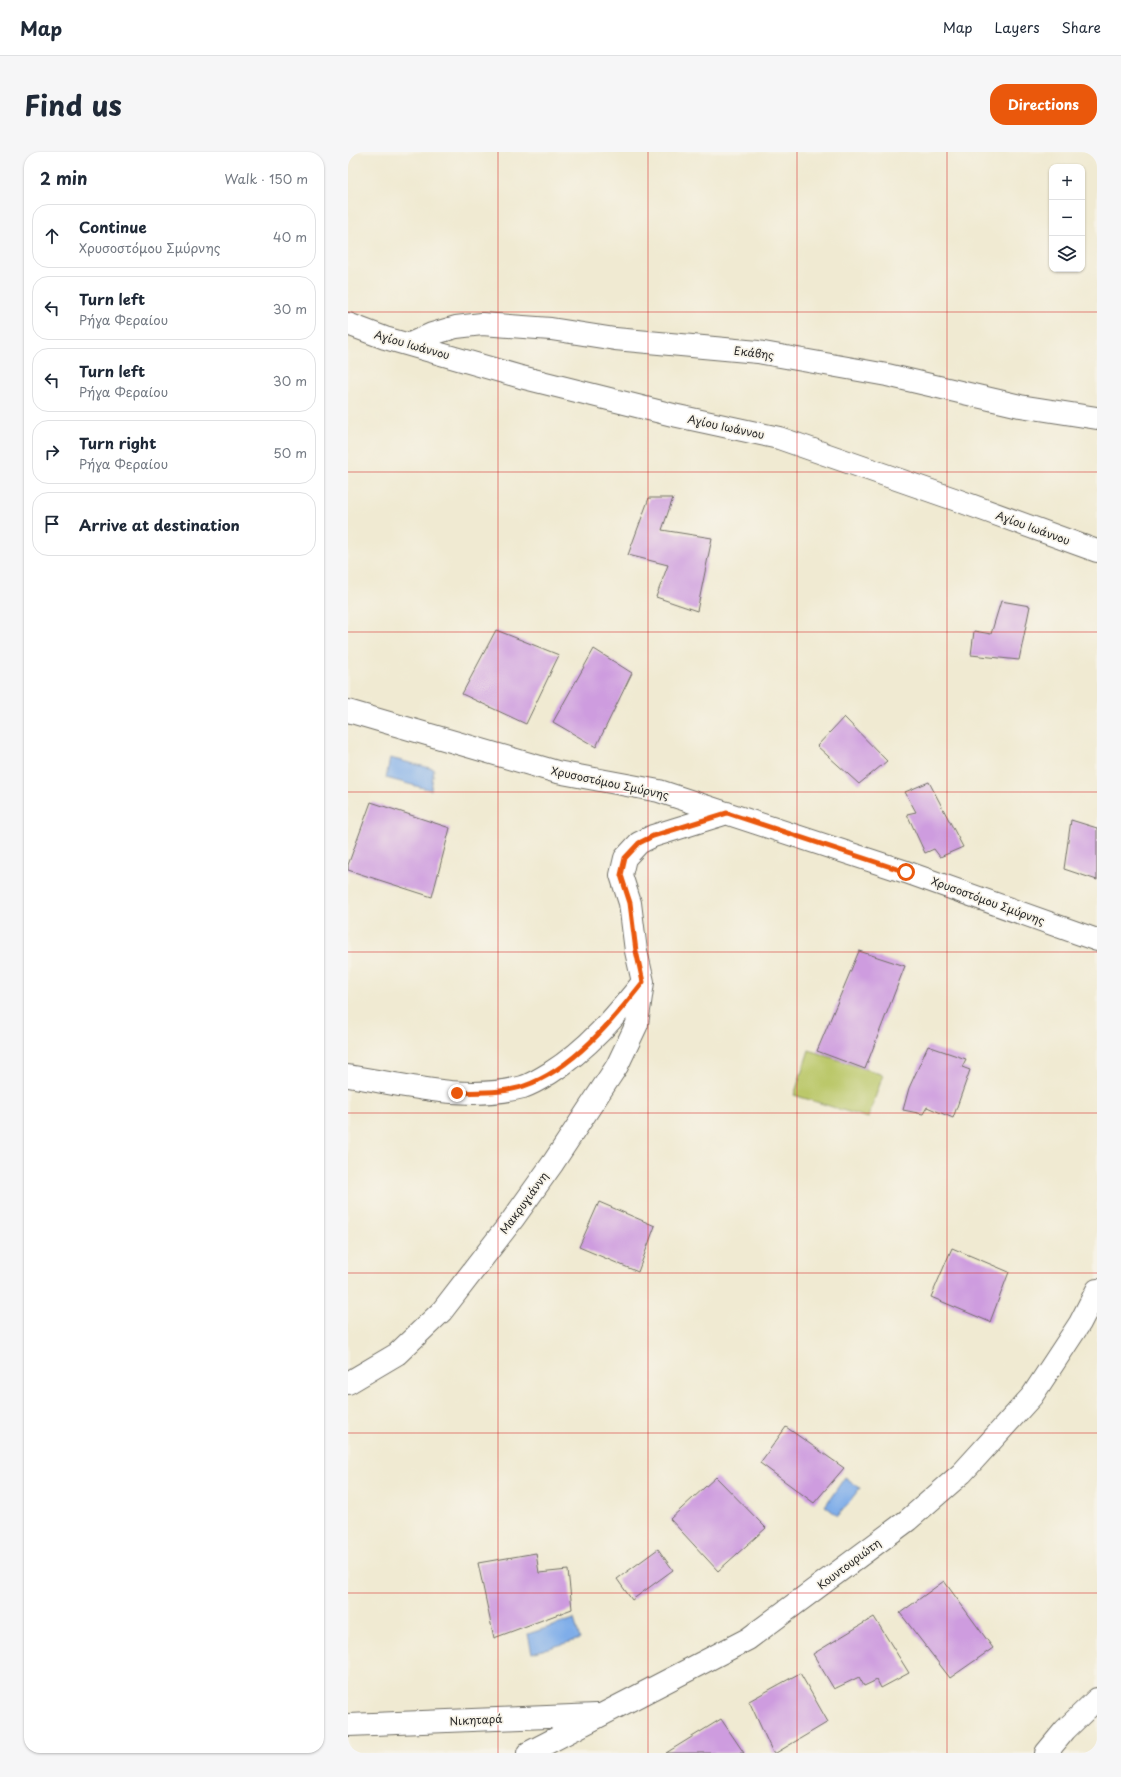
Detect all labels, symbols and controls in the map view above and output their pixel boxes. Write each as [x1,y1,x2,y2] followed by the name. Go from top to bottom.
[20,14,62,42] text: Map
[943,17,973,38] text: Map
[995,17,1040,38] text: Layers
[1062,17,1101,38] text: Share
[24,83,122,126] text: Find us
[990,84,1097,125] button: Directions
[1049,164,1085,272] map controls
[1049,164,1085,200] button: +
[40,165,87,191] text: 2 min
[224,169,308,188] text: Walk · 150 m
[1049,200,1085,236] button: −
[79,215,147,238] text: Continue
[41,225,63,247] icon: ahead
[273,227,307,246] text: 40 m
[1049,236,1085,272] button: layers
[79,238,220,257] text: Χρυσοστόμου Σμύρνης
[79,287,145,310] text: Turn left
[41,297,63,319] icon: left
[273,299,307,318] text: 30 m
[79,310,168,329] text: Ρήγα Φεραίου
[372,326,452,363] street label: Αγίου Ιωάννου
[733,342,775,363] street label: Εκάβης
[79,359,145,382] text: Turn left
[41,369,63,391] icon: left
[273,371,307,390] text: 30 m
[79,382,168,401] text: Ρήγα Φεραίου
[686,410,766,443] street label: Αγίου Ιωάννου
[79,431,156,454] text: Turn right
[41,441,63,463] icon: right
[273,443,307,462] text: 50 m
[79,454,168,473] text: Ρήγα Φεραίου
[994,506,1073,549] street label: Αγίου Ιωάννου
[41,513,63,535] icon: arrive
[79,513,240,536] text: Arrive at destination
[550,762,671,803] street label: Χρυσοστόμου Σμύρνης
[897,863,915,881] route start
[929,872,1048,929] street label: Χρυσοστόμου Σμύρνης
[448,1084,466,1102] route end
[495,1168,552,1237] street label: Μακρυγιάννη
[813,1534,884,1593] street label: Κουντουριώτη
[449,1710,503,1729] street label: Νικηταρά

